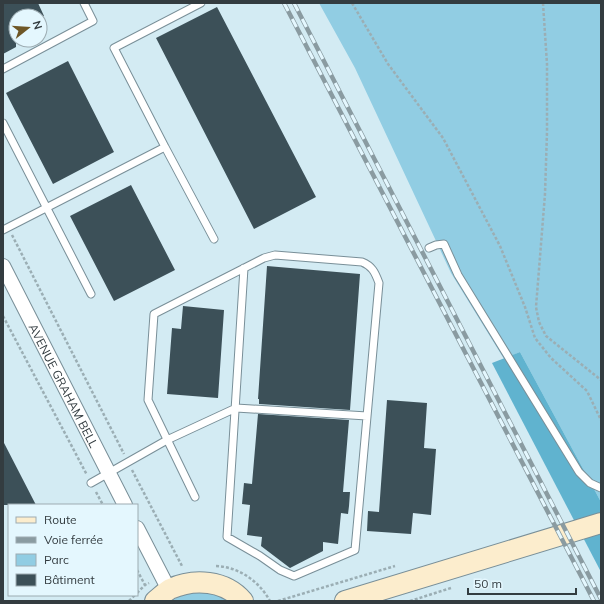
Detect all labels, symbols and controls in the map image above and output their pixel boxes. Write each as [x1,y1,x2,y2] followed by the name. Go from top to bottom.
[8,8,48,48] north arrow
[30,19,45,31] text: N
[26,321,102,450] street label: AVENUE GRAHAM BELL
[8,504,138,596] legend
[44,512,77,527] text: Route
[44,532,103,547] text: Voie ferrée
[44,552,69,567] text: Parc
[468,570,576,596] scale bar
[44,572,95,587] text: Bâtiment
[474,576,502,591] text: 50 m

